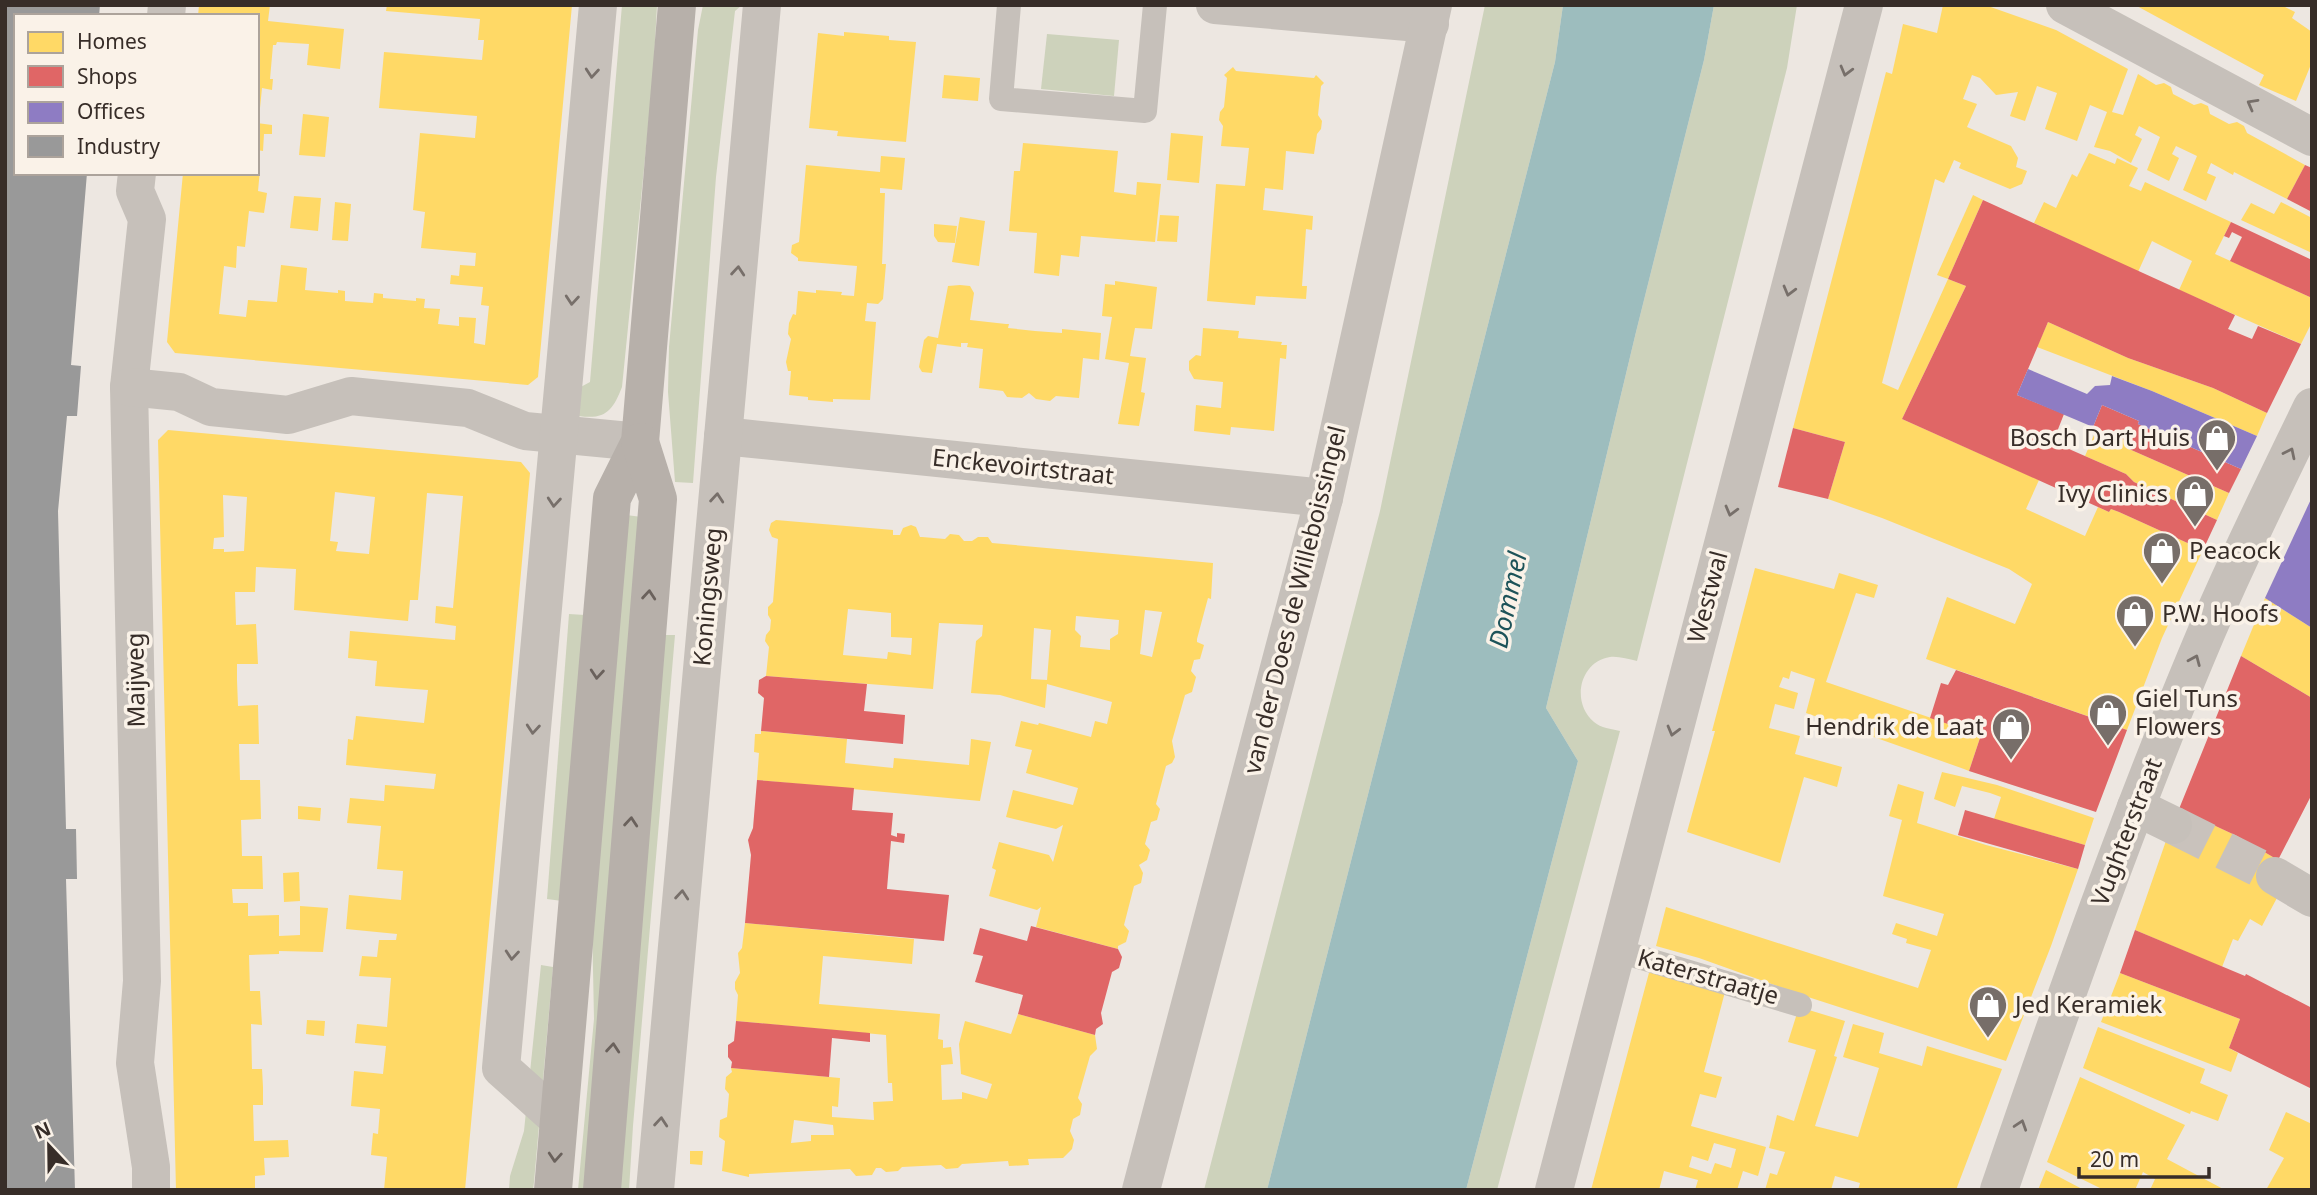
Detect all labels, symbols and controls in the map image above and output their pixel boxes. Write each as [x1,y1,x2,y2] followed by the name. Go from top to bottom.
[14,14,259,175] legend
[77,27,147,55] text: Homes
[77,62,137,90] text: Shops
[1840,65,1855,77] one-way arrow
[585,68,600,79] one-way arrow
[77,97,145,125] text: Offices
[2247,99,2259,112] one-way arrow
[77,132,160,160] text: Industry
[730,265,745,276] one-way arrow
[1783,285,1797,297] one-way arrow
[565,295,580,306] one-way arrow
[2196,417,2238,472] shop icon: Bosch Dart Huis
[2010,420,2190,453] place label: Bosch Dart Huis
[1234,422,1353,777] street label: van der Does de Willeboissingel
[931,440,1116,491] street label: Enckevoirtstraat
[2281,448,2295,460] one-way arrow
[2174,473,2216,528] shop icon: Ivy Clinics
[2058,476,2168,509] place label: Ivy Clinics
[709,492,724,503] one-way arrow
[547,497,562,508] one-way arrow
[1725,505,1739,517] one-way arrow
[684,526,729,667] street label: Koningsweg
[2141,530,2183,585] shop icon: Peacock
[2189,533,2281,566] place label: Peacock
[1479,547,1535,651] water label: Dommel
[1678,547,1735,646] street label: Westwal
[642,589,657,601] one-way arrow
[2114,593,2156,648] shop icon: P.W. Hoofs
[2162,596,2279,629] place label: P.W. Hoofs
[117,632,152,728] street label: Maijweg
[2187,655,2201,667] one-way arrow
[590,669,605,680] one-way arrow
[2135,681,2238,742] place label: Giel Tuns Flowers
[2087,692,2129,747] shop icon: Giel Tuns Flowers
[1990,706,2032,761] shop icon: Hendrik de Laat
[1805,709,1984,742] place label: Hendrik de Laat
[526,724,541,735] one-way arrow
[1667,725,1681,737] one-way arrow
[2082,752,2169,910] street label: Vughterstraat
[623,816,638,827] one-way arrow
[674,889,689,901] one-way arrow
[1634,940,1783,1011] street label: Katerstraatje
[505,950,520,961] one-way arrow
[1967,984,2009,1039] shop icon: Jed Keramiek
[2013,987,2163,1020] place label: Jed Keramiek
[605,1043,620,1054] one-way arrow
[14,1111,84,1181] north arrow
[31,1115,55,1145] text: N
[653,1116,668,1127] one-way arrow
[2012,1119,2027,1131] one-way arrow
[2079,1136,2208,1180] scale bar
[2090,1145,2139,1173] text: 20 m
[548,1152,563,1163] one-way arrow

